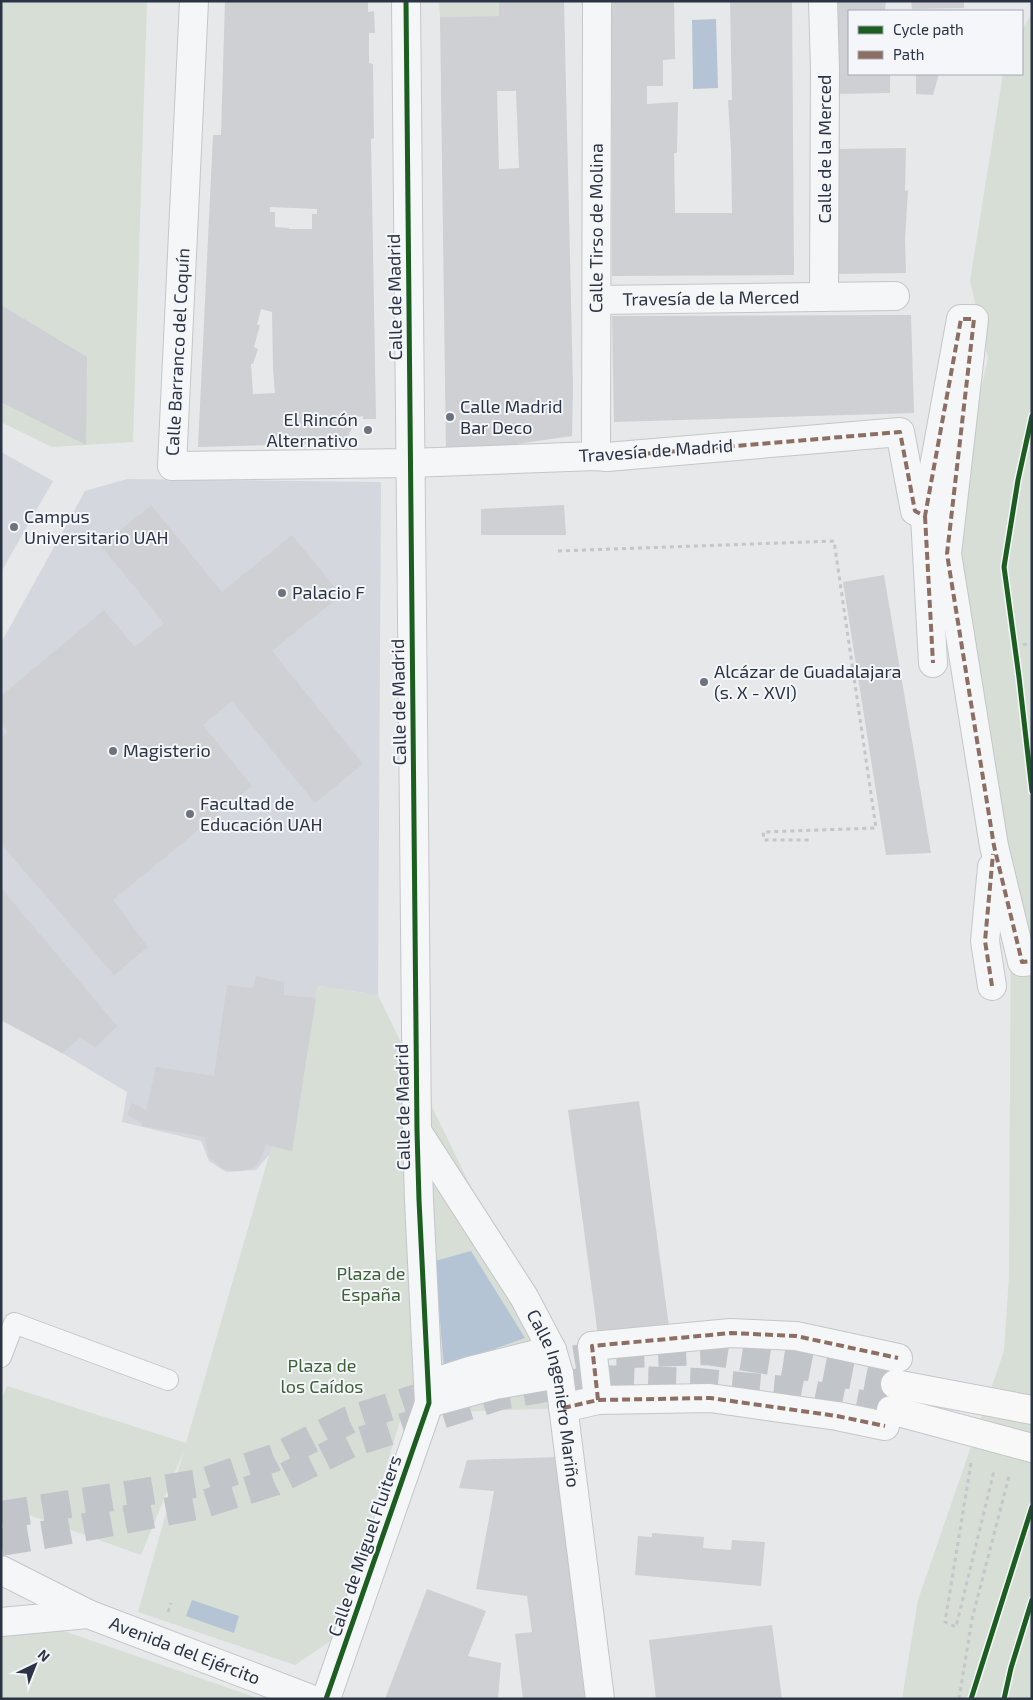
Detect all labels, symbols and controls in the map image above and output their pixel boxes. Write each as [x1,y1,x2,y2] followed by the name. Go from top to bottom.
[848,10,1023,75] legend
[893,20,964,38] text: Cycle path
[893,45,924,63] text: Path
[813,75,835,223] street label: Calle de la Merced
[584,143,607,313] street label: Calle Tirso de Molina
[382,234,406,360] street label: Calle de Madrid
[161,247,193,456] street label: Calle Barranco del Coquín
[622,285,800,310] street label: Travesía de la Merced
[460,395,563,438] place label: Calle Madrid Bar Deco
[267,408,358,451] place label: El Rincón Alternativo
[444,411,456,423] marker: Calle Madrid Bar Deco
[362,424,374,436] marker: El Rincón Alternativo
[578,434,734,466] street label: Travesía de Madrid
[24,505,169,548] place label: Campus Universitario UAH
[8,521,20,533] marker: Campus Universitario UAH
[292,581,365,603] place label: Palacio F
[276,587,288,599] marker: Palacio F
[386,639,410,765] street label: Calle de Madrid
[714,660,902,703] place label: Alcázar de Guadalajara (s. X - XVI)
[698,676,710,688] marker: Alcázar de Guadalajara (s. X - XVI)
[123,739,211,761] place label: Magisterio
[107,745,119,757] marker: Magisterio
[200,792,322,835] place label: Facultad de Educación UAH
[184,808,196,820] marker: Facultad de Educación UAH
[390,1044,414,1170] street label: Calle de Madrid
[337,1262,405,1305] park label: Plaza de España
[523,1305,585,1489] street label: Calle Ingeniero Mariño
[280,1354,364,1397] park label: Plaza de los Caídos
[323,1452,405,1639] street label: Calle de Miguel Fluiters
[107,1611,264,1689] street label: Avenida del Ejército
[10,1640,60,1690] north arrow
[35,1645,54,1665] text: N

